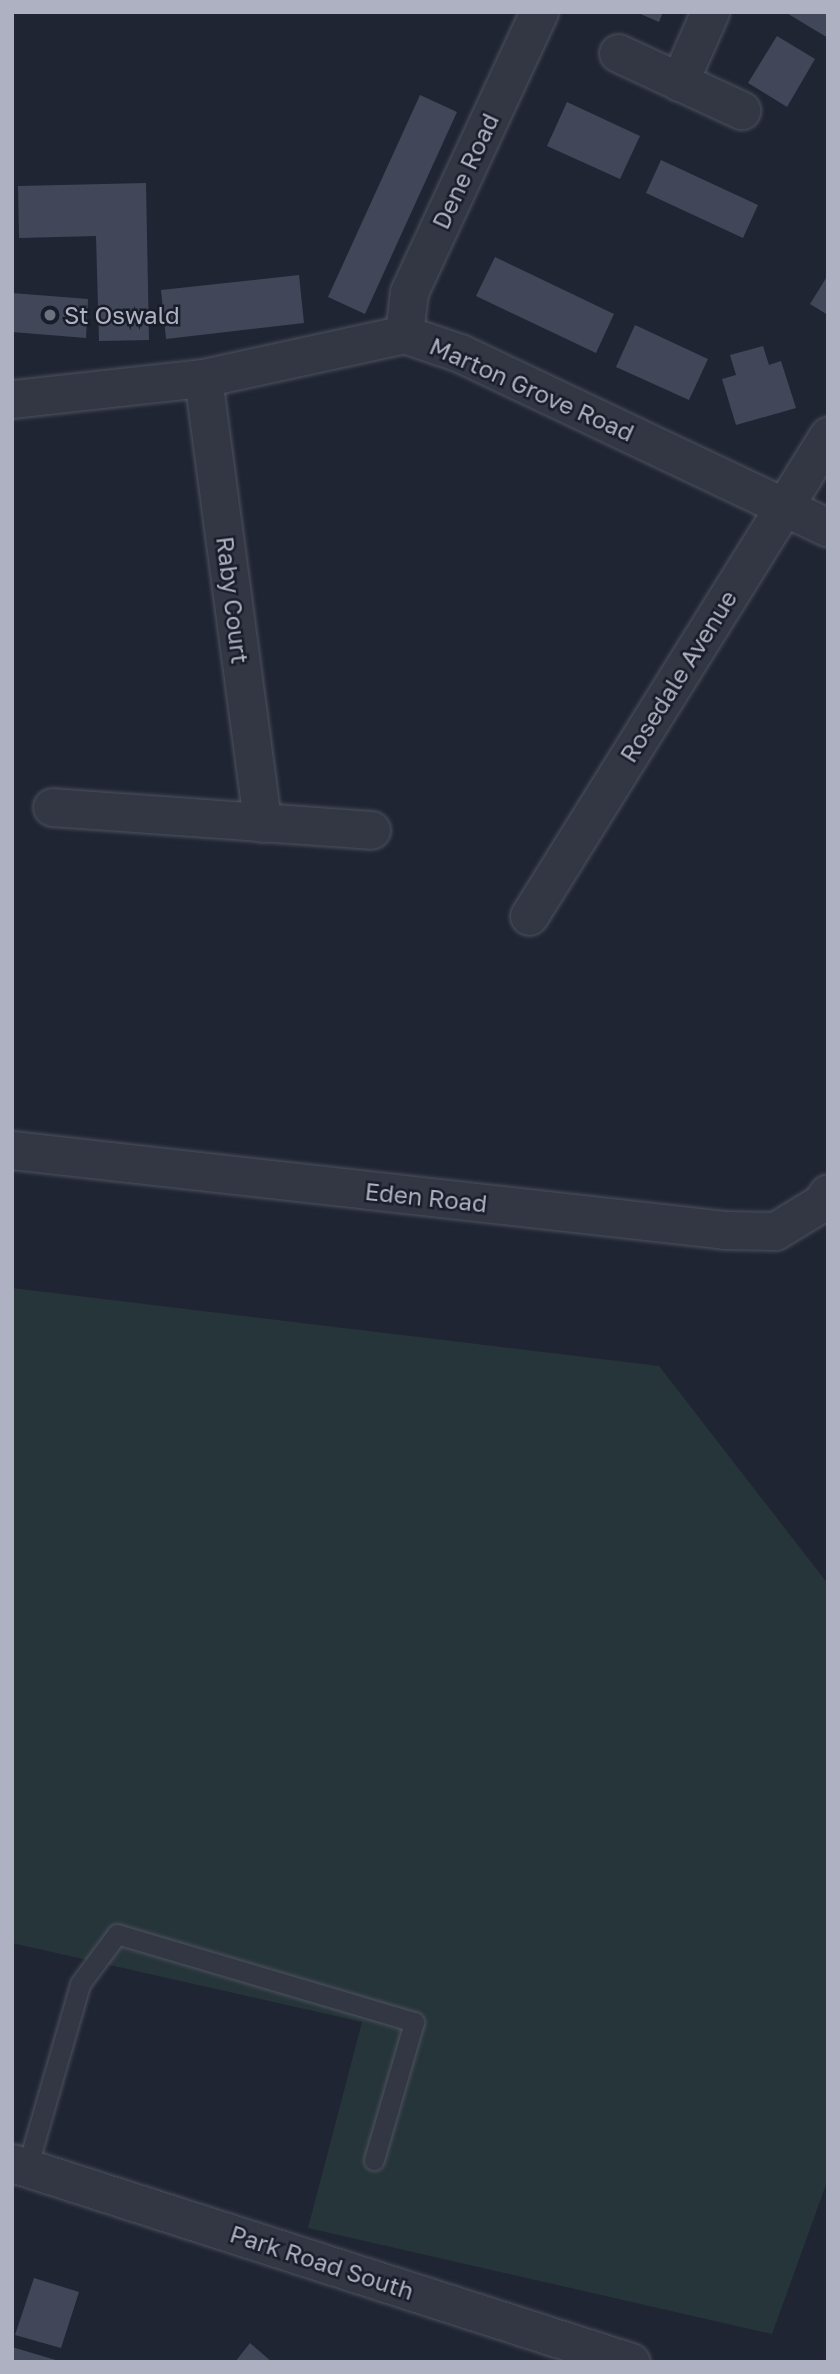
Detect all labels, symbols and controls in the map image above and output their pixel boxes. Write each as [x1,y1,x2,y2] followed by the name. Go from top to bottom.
[426,109,504,233] street label: Dene Road
[64,301,180,329] place label: St Oswald
[42,307,58,323] marker: St Oswald
[425,331,639,447] street label: Marton Grove Road
[211,535,255,665] street label: Raby Court
[613,585,743,767] street label: Rosedale Avenue
[364,1176,488,1218] street label: Eden Road
[227,2219,417,2305] street label: Park Road South

